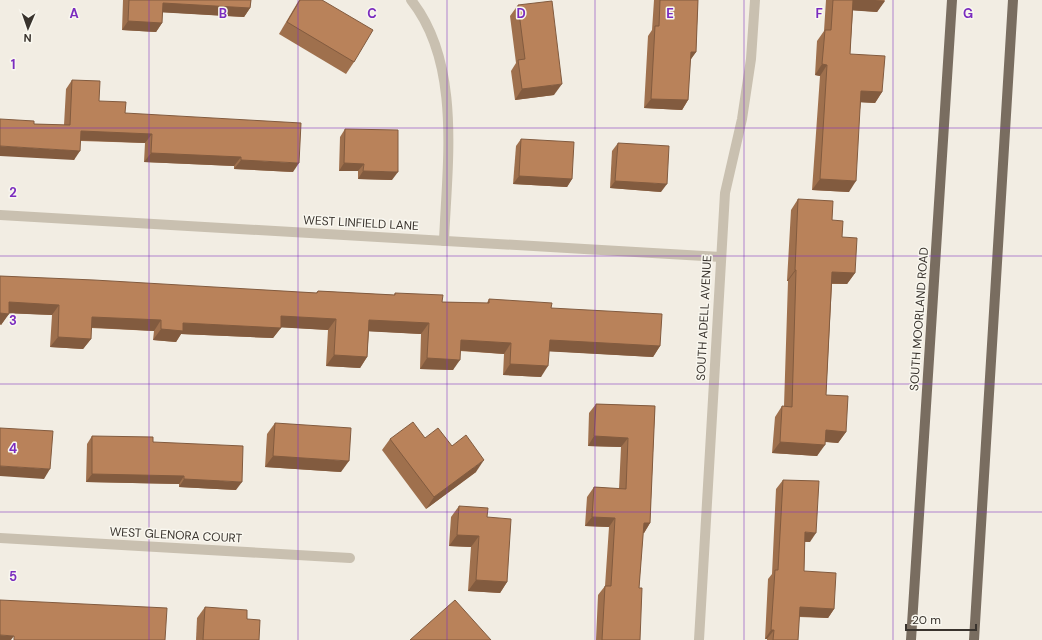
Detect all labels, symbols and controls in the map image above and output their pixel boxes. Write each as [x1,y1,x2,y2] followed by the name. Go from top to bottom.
[69,5,79,22] text: A
[219,5,227,22] text: B
[367,5,377,22] text: C
[516,5,526,22] text: D
[666,5,674,22] text: E
[815,5,823,22] text: F
[963,5,973,22] text: G
[8,8,48,48] north arrow
[23,31,32,45] text: N
[11,56,15,73] text: 1
[9,184,17,201] text: 2
[303,212,419,234] street label: WEST LINFIELD LANE
[906,247,932,391] street label: SOUTH MOORLAND ROAD
[693,255,715,381] street label: SOUTH ADELL AVENUE
[9,312,17,329] text: 3
[9,440,17,457] text: 4
[109,524,243,546] street label: WEST GLENORA COURT
[9,568,17,585] text: 5
[906,606,976,632] scale bar
[912,612,941,628] text: 20 m

